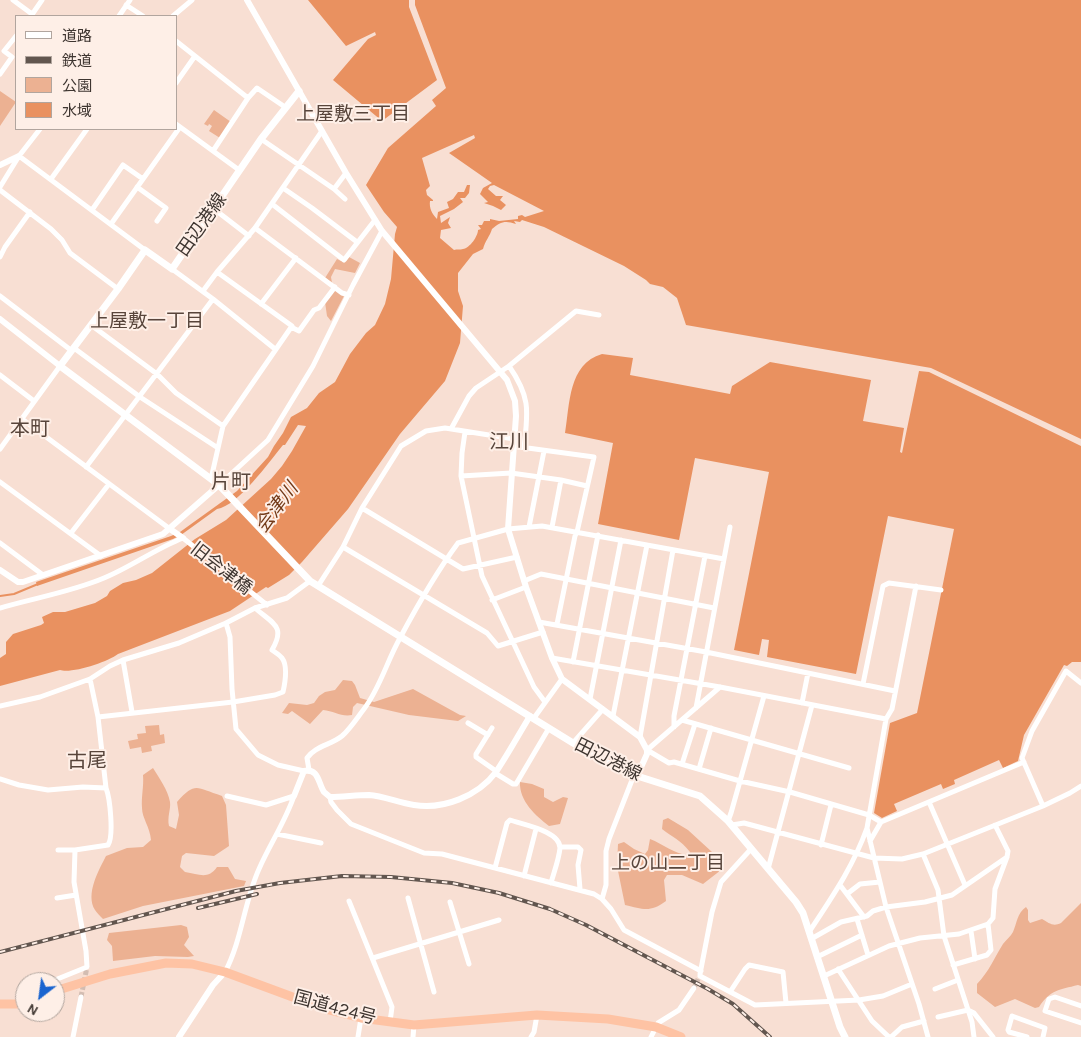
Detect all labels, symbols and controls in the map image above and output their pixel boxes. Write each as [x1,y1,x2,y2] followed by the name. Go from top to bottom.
[15,15,178,130] legend
[62,27,92,45] text: 道路
[62,52,92,70] text: 鉄道
[62,77,92,95] text: 公園
[62,102,92,120] text: 水域
[296,104,410,126] district label: 上屋敷三丁目
[173,189,231,261] street label: 田辺港線
[90,311,204,333] district label: 上屋敷一丁目
[10,417,50,441] district label: 本町
[489,430,529,454] district label: 江川
[211,470,251,494] district label: 片町
[251,478,303,538] water label: 会津川
[186,538,256,600] street label: 旧会津橋
[571,734,645,786] street label: 田辺港線
[67,749,107,773] district label: 古尾
[611,853,725,875] district label: 上の山二丁目
[15,972,65,1022] north arrow
[291,987,379,1029] street label: 国道424号
[24,1000,41,1019] text: N

